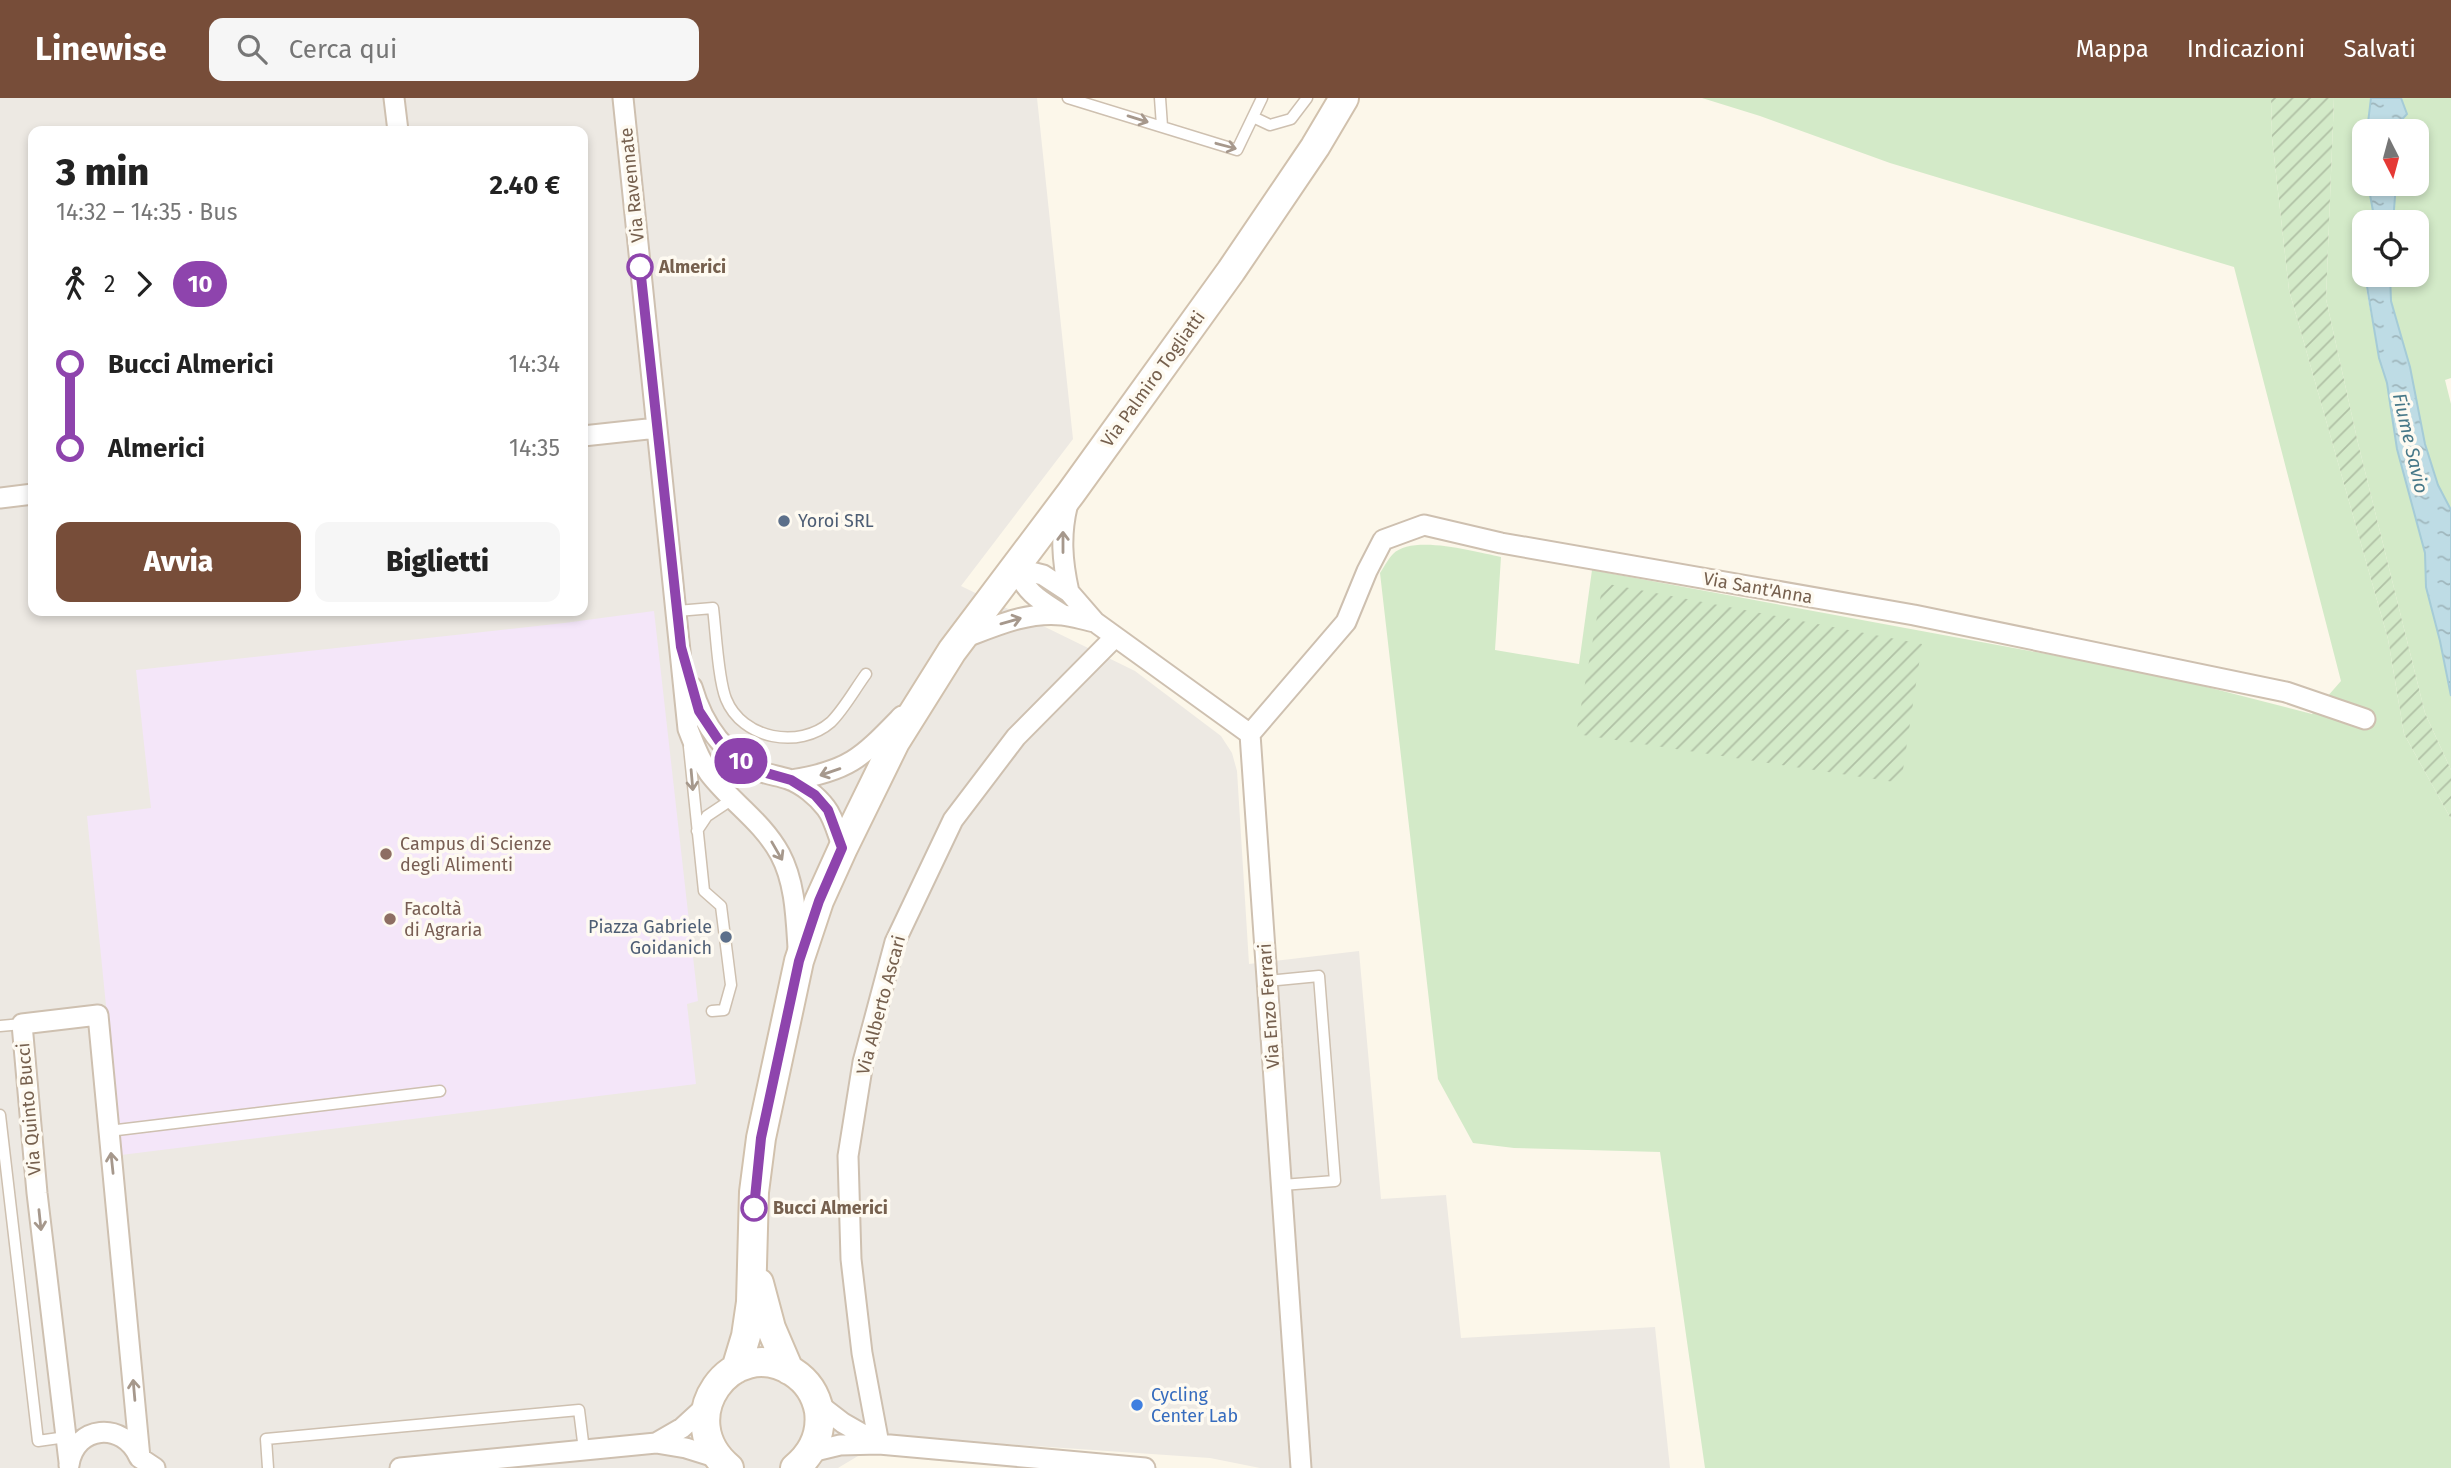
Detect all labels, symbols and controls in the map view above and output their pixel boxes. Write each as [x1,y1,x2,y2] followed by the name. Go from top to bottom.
[209,18,699,81] search box
[35,29,167,69] text: Linewise
[233,30,271,68] icon: search
[289,34,397,65] text: Cerca qui
[2076,35,2149,63] text: Mappa
[2187,35,2305,63] text: Indicazioni
[2343,35,2416,63] text: Salvati
[1127,114,1149,127] one-way arrow
[2352,119,2429,196] north arrow
[2352,119,2429,287] map controls
[615,126,649,244] street label: Via Ravennate
[1215,141,1237,154] one-way arrow
[56,149,149,195] text: 3 min
[489,170,560,201] text: 2.40 €
[56,198,237,226] text: 14:32 – 14:35 · Bus
[2352,210,2429,287] button: locate
[627,254,653,280] marker: Almerici
[658,256,726,278] place label: Almerici
[56,265,94,303] icon: walk
[125,265,163,303] icon: forward
[104,270,115,298] text: 2
[187,270,213,298] text: 10
[1096,307,1210,451] street label: Via Palmiro Togliatti
[108,349,274,380] text: Bucci Almerici
[508,350,560,378] text: 14:34
[2388,391,2433,495] water label: Fiume Savio
[108,433,205,464] text: Almerici
[509,434,560,462] text: 14:35
[798,510,874,532] place label: Yoroi SRL
[776,513,792,529] marker: Yoroi SRL
[56,522,301,602] button: Avvia
[315,522,560,602] button: Biglietti
[1056,531,1070,554] one-way arrow
[1702,568,1814,608] street label: Via Sant'Anna
[999,614,1022,627] one-way arrow
[710,738,772,784] line badge: 10
[728,747,754,775] text: 10
[819,766,841,779] one-way arrow
[686,768,699,791] one-way arrow
[400,833,551,876] place label: Campus di Scienze degli Alimenti
[770,840,784,860] one-way arrow
[378,846,394,862] marker: Campus di Scienze degli Alimenti
[404,898,482,941] place label: Facoltà di Agraria
[382,911,398,927] marker: Facoltà di Agraria
[588,916,712,959] place label: Piazza Gabriele Goidanich
[718,929,734,945] marker: Piazza Gabriele Goidanich
[852,933,910,1077] street label: Via Alberto Ascari
[1254,943,1284,1069] street label: Via Enzo Ferrari
[12,1042,46,1176] street label: Via Quinto Bucci
[105,1153,118,1175] one-way arrow
[741,1195,767,1221] marker: Bucci Almerici
[773,1197,888,1219] place label: Bucci Almerici
[34,1209,47,1231] one-way arrow
[127,1379,140,1402] one-way arrow
[1151,1384,1238,1427] place label: Cycling Center Lab
[1129,1397,1145,1413] marker: Cycling Center Lab

